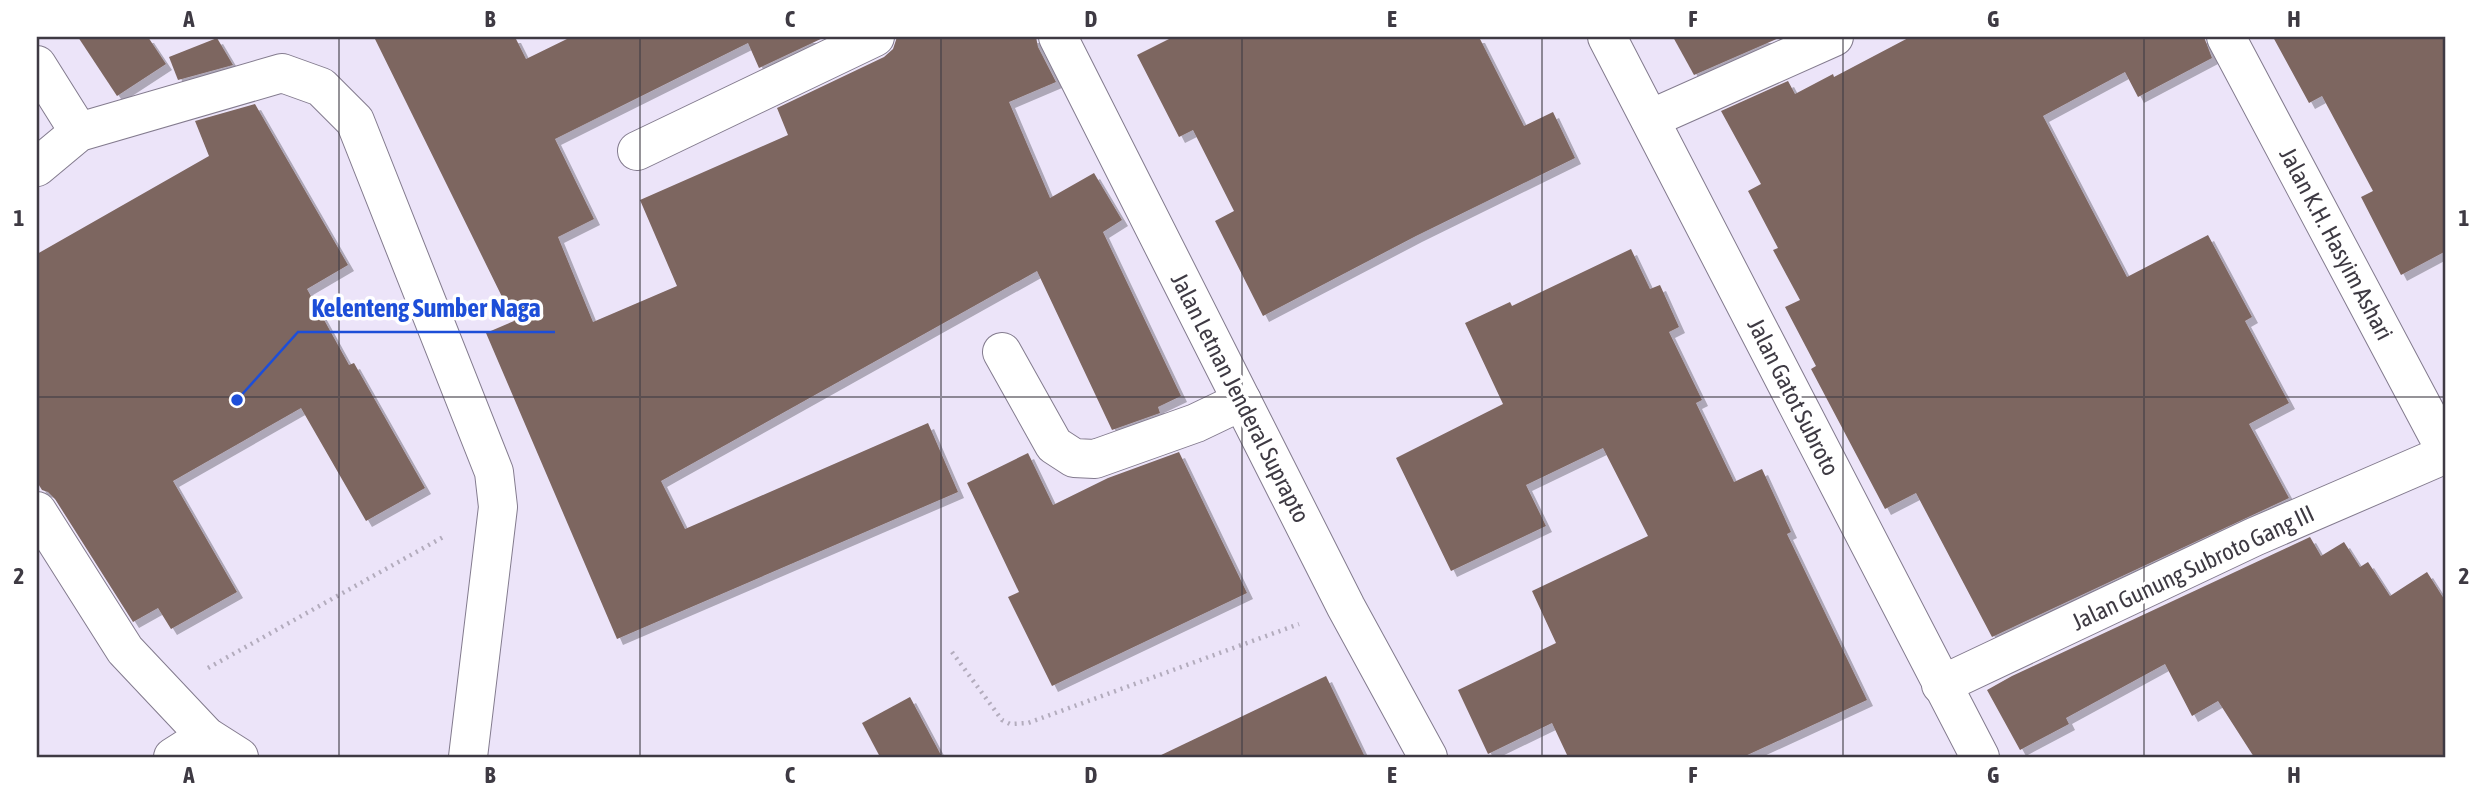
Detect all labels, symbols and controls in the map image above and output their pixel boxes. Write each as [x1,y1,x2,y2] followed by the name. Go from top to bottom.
[182,6,195,32] text: A
[485,6,496,32] text: B
[785,6,796,32] text: C
[1085,6,1098,32] text: D
[1387,6,1397,32] text: E
[1688,6,1698,32] text: F
[1987,6,1999,32] text: G
[2287,6,2301,32] text: H
[2274,143,2399,345] street label: Jalan K.H. Hasyim Ashari
[14,205,25,231] text: 1
[2459,205,2470,231] text: 1
[1166,269,1315,527] street label: Jalan Letnan Jenderal Suprapto
[298,285,555,332] callout: Kelenteng Sumber Naga
[311,293,541,323] text: Kelenteng Sumber Naga
[1742,314,1845,480] street label: Jalan Gatot Subroto
[2067,499,2318,636] street label: Jalan Gunung Subroto Gang III
[14,563,24,589] text: 2
[2459,563,2469,589] text: 2
[182,762,195,788] text: A
[485,762,496,788] text: B
[785,762,796,788] text: C
[1085,762,1098,788] text: D
[1387,762,1397,788] text: E
[1688,762,1698,788] text: F
[1987,762,1999,788] text: G
[2287,762,2301,788] text: H

